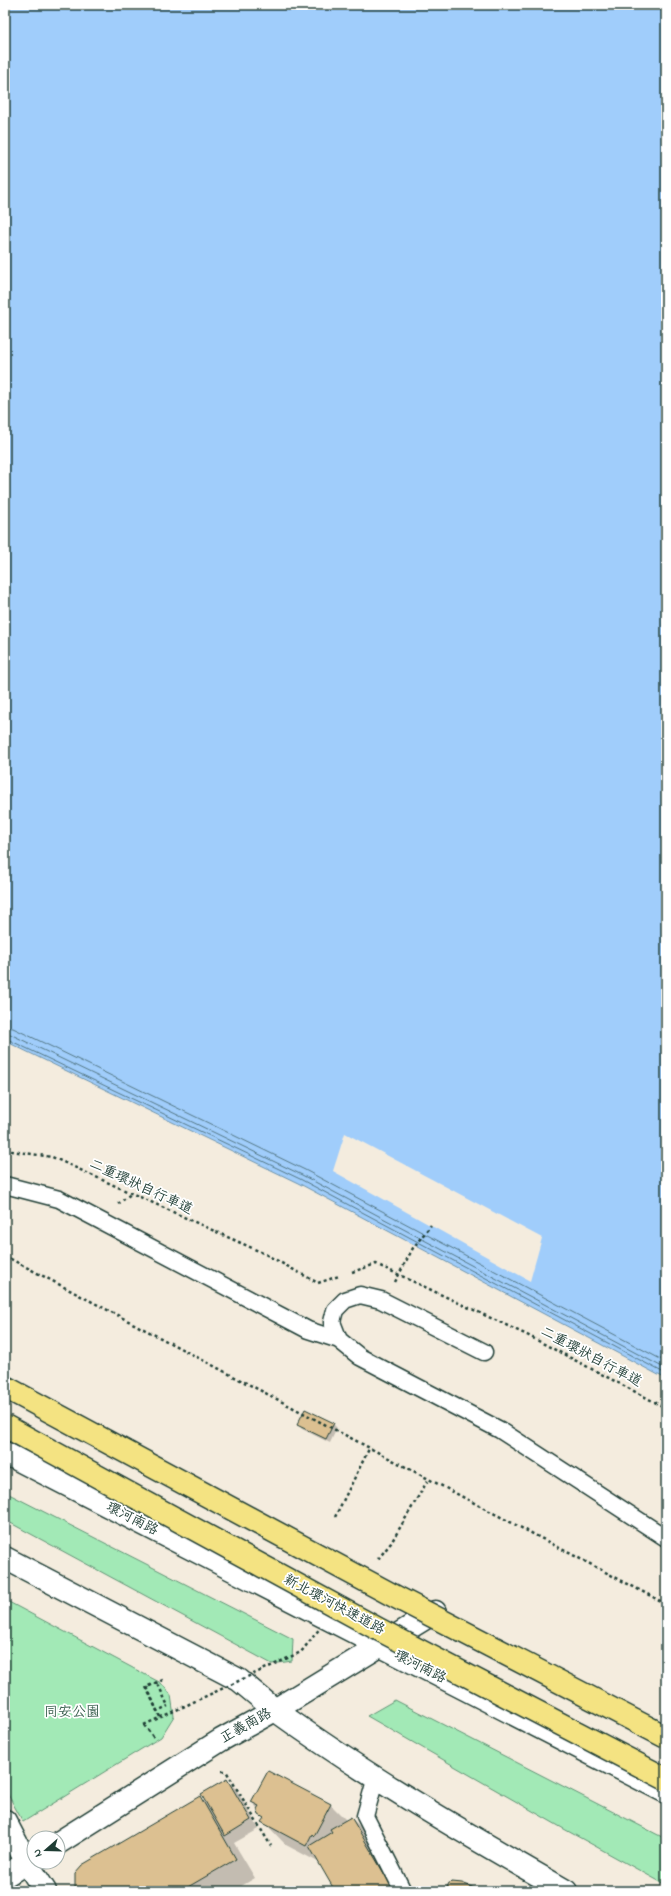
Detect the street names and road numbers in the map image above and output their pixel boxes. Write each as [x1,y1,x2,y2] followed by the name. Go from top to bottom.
[86,1154,196,1220] street label: 二重環狀自行車道
[537,1321,645,1393] street label: 二重環狀自行車道
[102,1497,162,1541] street label: 環河南路
[280,1569,388,1641] street label: 新北環河快速道路
[390,1645,450,1689] street label: 環河南路
[216,1703,276,1749] street label: 正義南路

